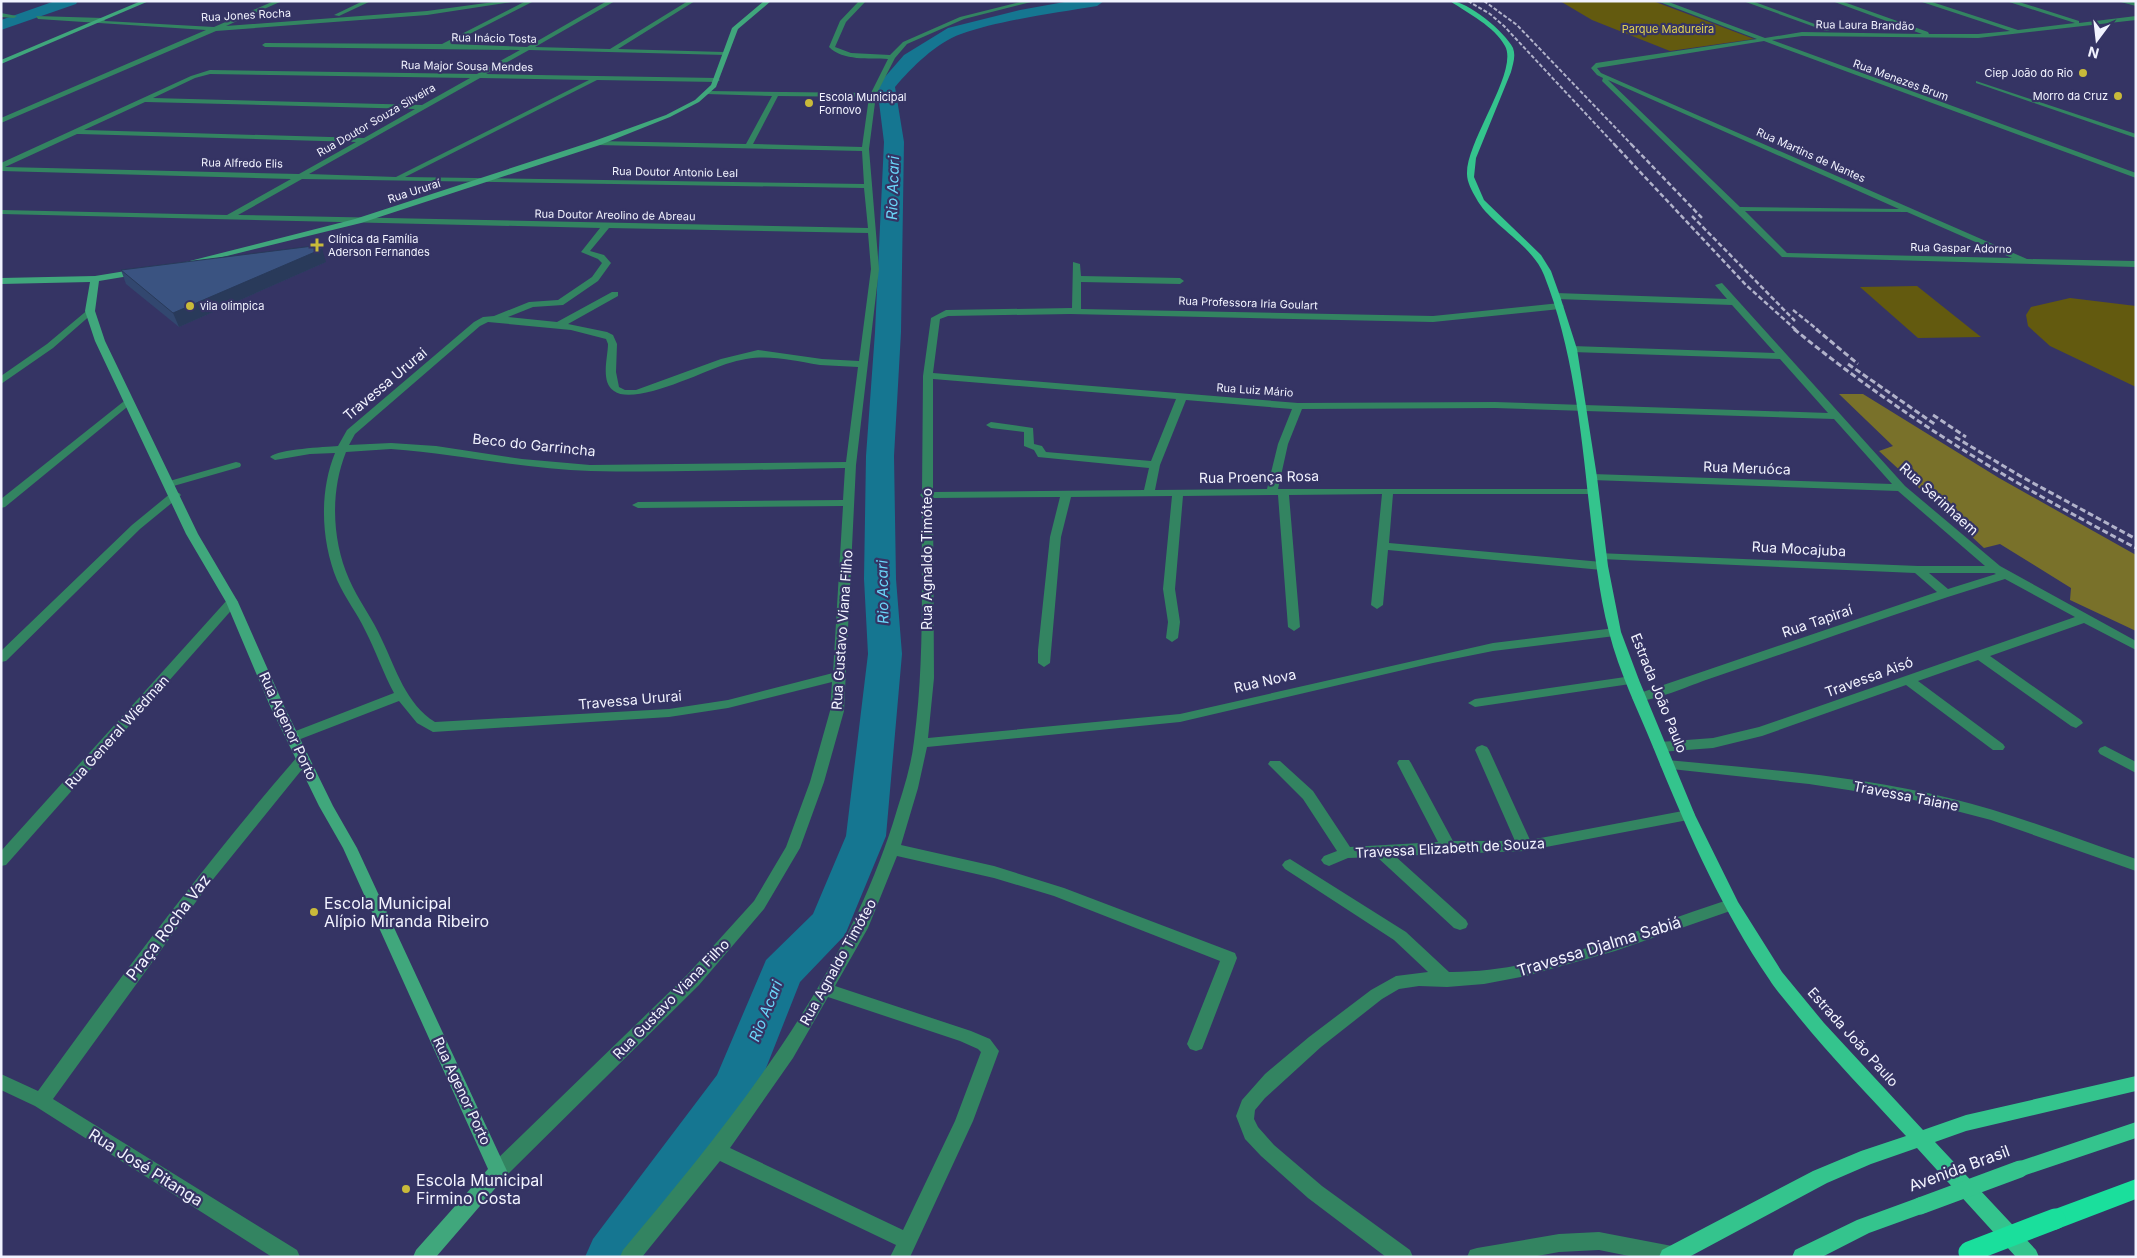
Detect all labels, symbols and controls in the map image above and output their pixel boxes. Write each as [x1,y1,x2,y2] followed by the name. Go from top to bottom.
[201,6,291,24] street label: Rua Jones Rocha
[2072,15,2122,65] north arrow
[1816,17,1915,33] street label: Rua Laura Brandão
[1622,22,1714,36] park label: Parque Madureira
[451,30,537,46] street label: Rua Inácio Tosta
[2086,43,2101,63] text: N
[1851,56,1951,104] street label: Rua Menezes Brum
[401,58,534,74] street label: Rua Major Sousa Mendes
[1984,66,2073,80] place label: Ciep João do Rio
[2077,67,2089,79] marker: Ciep João do Rio
[314,80,438,160] street label: Rua Doutor Souza Silveira
[2033,89,2108,103] place label: Morro da Cruz
[819,90,906,117] place label: Escola Municipal Fornovo
[2112,90,2124,102] marker: Morro da Cruz
[803,97,815,109] marker: Escola Municipal Fornovo
[1754,125,1868,185] street label: Rua Martins de Nantes
[201,155,283,171] street label: Rua Alfredo Elis
[882,155,903,220] water label: Rio Acari
[612,164,738,180] street label: Rua Doutor Antonio Leal
[386,176,442,206] street label: Rua Ururaí
[534,207,696,223] street label: Rua Doutor Areolino de Abreau
[328,232,430,259] place label: Clínica da Família Aderson Fernandes
[310,238,324,252] marker: Clínica da Família Aderson Fernandes
[1910,240,2012,256] street label: Rua Gaspar Adorno
[1178,294,1318,312] street label: Rua Professora Iria Goulart
[200,299,264,313] place label: vila olimpica
[184,300,196,312] marker: vila olimpica
[339,344,430,424] street label: Travessa Ururai
[1216,380,1294,400] street label: Rua Luiz Mário
[472,430,596,459] street label: Beco do Garrincha
[1703,457,1791,478] street label: Rua Meruóca
[1897,459,1982,538] street label: Rua Serinhaem
[1199,467,1319,486] street label: Rua Proença Rosa
[918,488,935,630] street label: Rua Agnaldo Timóteo
[1751,538,1847,559] street label: Rua Mocajuba
[827,549,856,710] street label: Rua Gustavo Viana Filho
[872,559,893,624] water label: Rio Acari
[1779,600,1855,641] street label: Rua Tapiraí
[1628,631,1691,755] street label: Estrada João Paulo
[1822,653,1915,700] street label: Travessa Aisó
[1232,665,1298,696] street label: Rua Nova
[256,669,321,782] street label: Rua Agenor Porto
[61,671,172,792] street label: Rua General Wiedman
[577,687,682,713] street label: Travessa Ururai
[1852,777,1960,814] street label: Travessa Taiane
[1355,834,1545,861] street label: Travessa Elizabeth de Souza
[122,870,214,984] street label: Praça Rocha Vaz
[324,893,489,931] place label: Escola Municipal Alípio Miranda Ribeiro
[796,896,879,1028] street label: Rua Agnaldo Timóteo
[308,906,320,918] marker: Escola Municipal Alípio Miranda Ribeiro
[1515,912,1683,980] street label: Travessa Djalma Sabiá
[609,935,732,1062] street label: Rua Gustavo Viana Filho
[745,977,786,1044] water label: Rio Acari
[1804,984,1902,1090] street label: Estrada João Paulo
[430,1034,495,1147] street label: Rua Agenor Porto
[85,1124,207,1210] street label: Rua José Pitanga
[1906,1140,2012,1196] street label: Avenida Brasil
[416,1170,543,1208] place label: Escola Municipal Firmino Costa
[400,1183,412,1195] marker: Escola Municipal Firmino Costa

